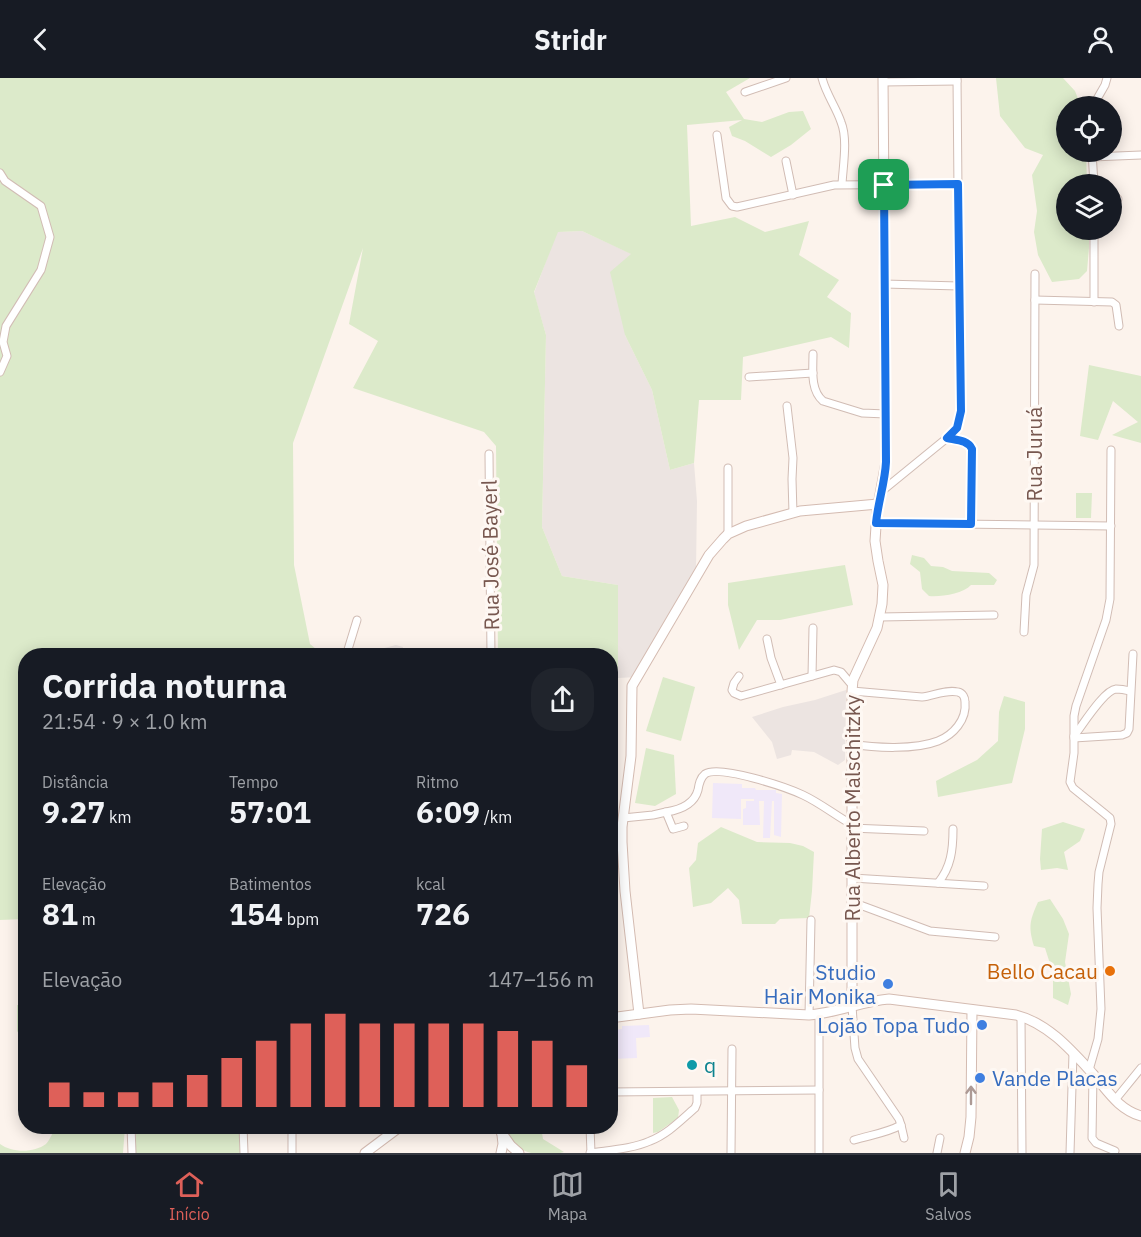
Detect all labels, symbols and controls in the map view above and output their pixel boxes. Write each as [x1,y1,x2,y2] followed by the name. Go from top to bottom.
[534,22,607,57] text: Stridr
[24,23,57,56] icon: back
[1084,23,1117,56] icon: person
[1056,96,1122,240] map controls
[1056,96,1122,162] button: locate
[858,159,909,210] pin
[867,168,900,201] icon: arrive
[1056,174,1122,240] button: layers
[1020,406,1048,502] street label: Rua Juruá
[475,479,505,631] street label: Rua José Bayerl
[42,664,287,707] text: Corrida noturna
[531,668,594,731] button: share
[838,694,866,921] street label: Rua Alberto Malschitzky
[42,708,207,735] text: 21:54 · 9 × 1.0 km
[42,772,108,792] text: Distância
[229,772,278,792] text: Tempo
[416,772,459,792] text: Ritmo
[42,792,105,831] text: 9.27
[229,792,311,831] text: 57:01
[416,792,480,831] text: 6:09
[105,807,132,827] text: km
[480,807,512,827] text: /km
[42,874,106,894] text: Elevação
[229,874,312,894] text: Batimentos
[416,874,445,894] text: kcal
[42,894,78,933] text: 81
[229,894,283,933] text: 154
[416,894,470,933] text: 726
[78,909,96,929] text: m
[283,909,319,929] text: bpm
[987,957,1098,985] place label: Bello Cacau
[764,958,876,1010] place label: Studio Hair Monika
[1103,964,1117,978] marker: Bello Cacau
[42,966,122,993] text: Elevação
[488,966,594,993] text: 147–156 m
[881,977,895,991] marker: Studio Hair Monika
[817,1011,970,1039] place label: Lojão Topa Tudo
[975,1018,989,1032] marker: Lojão Topa Tudo
[704,1051,716,1079] place label: q
[685,1058,699,1072] marker: q
[992,1064,1118,1092] place label: Vande Placas
[973,1071,987,1085] marker: Vande Placas
[965,1086,977,1106] one-way arrow
[169,1168,210,1224] tab: Início
[548,1168,587,1224] tab: Mapa
[925,1168,972,1224] tab: Salvos

